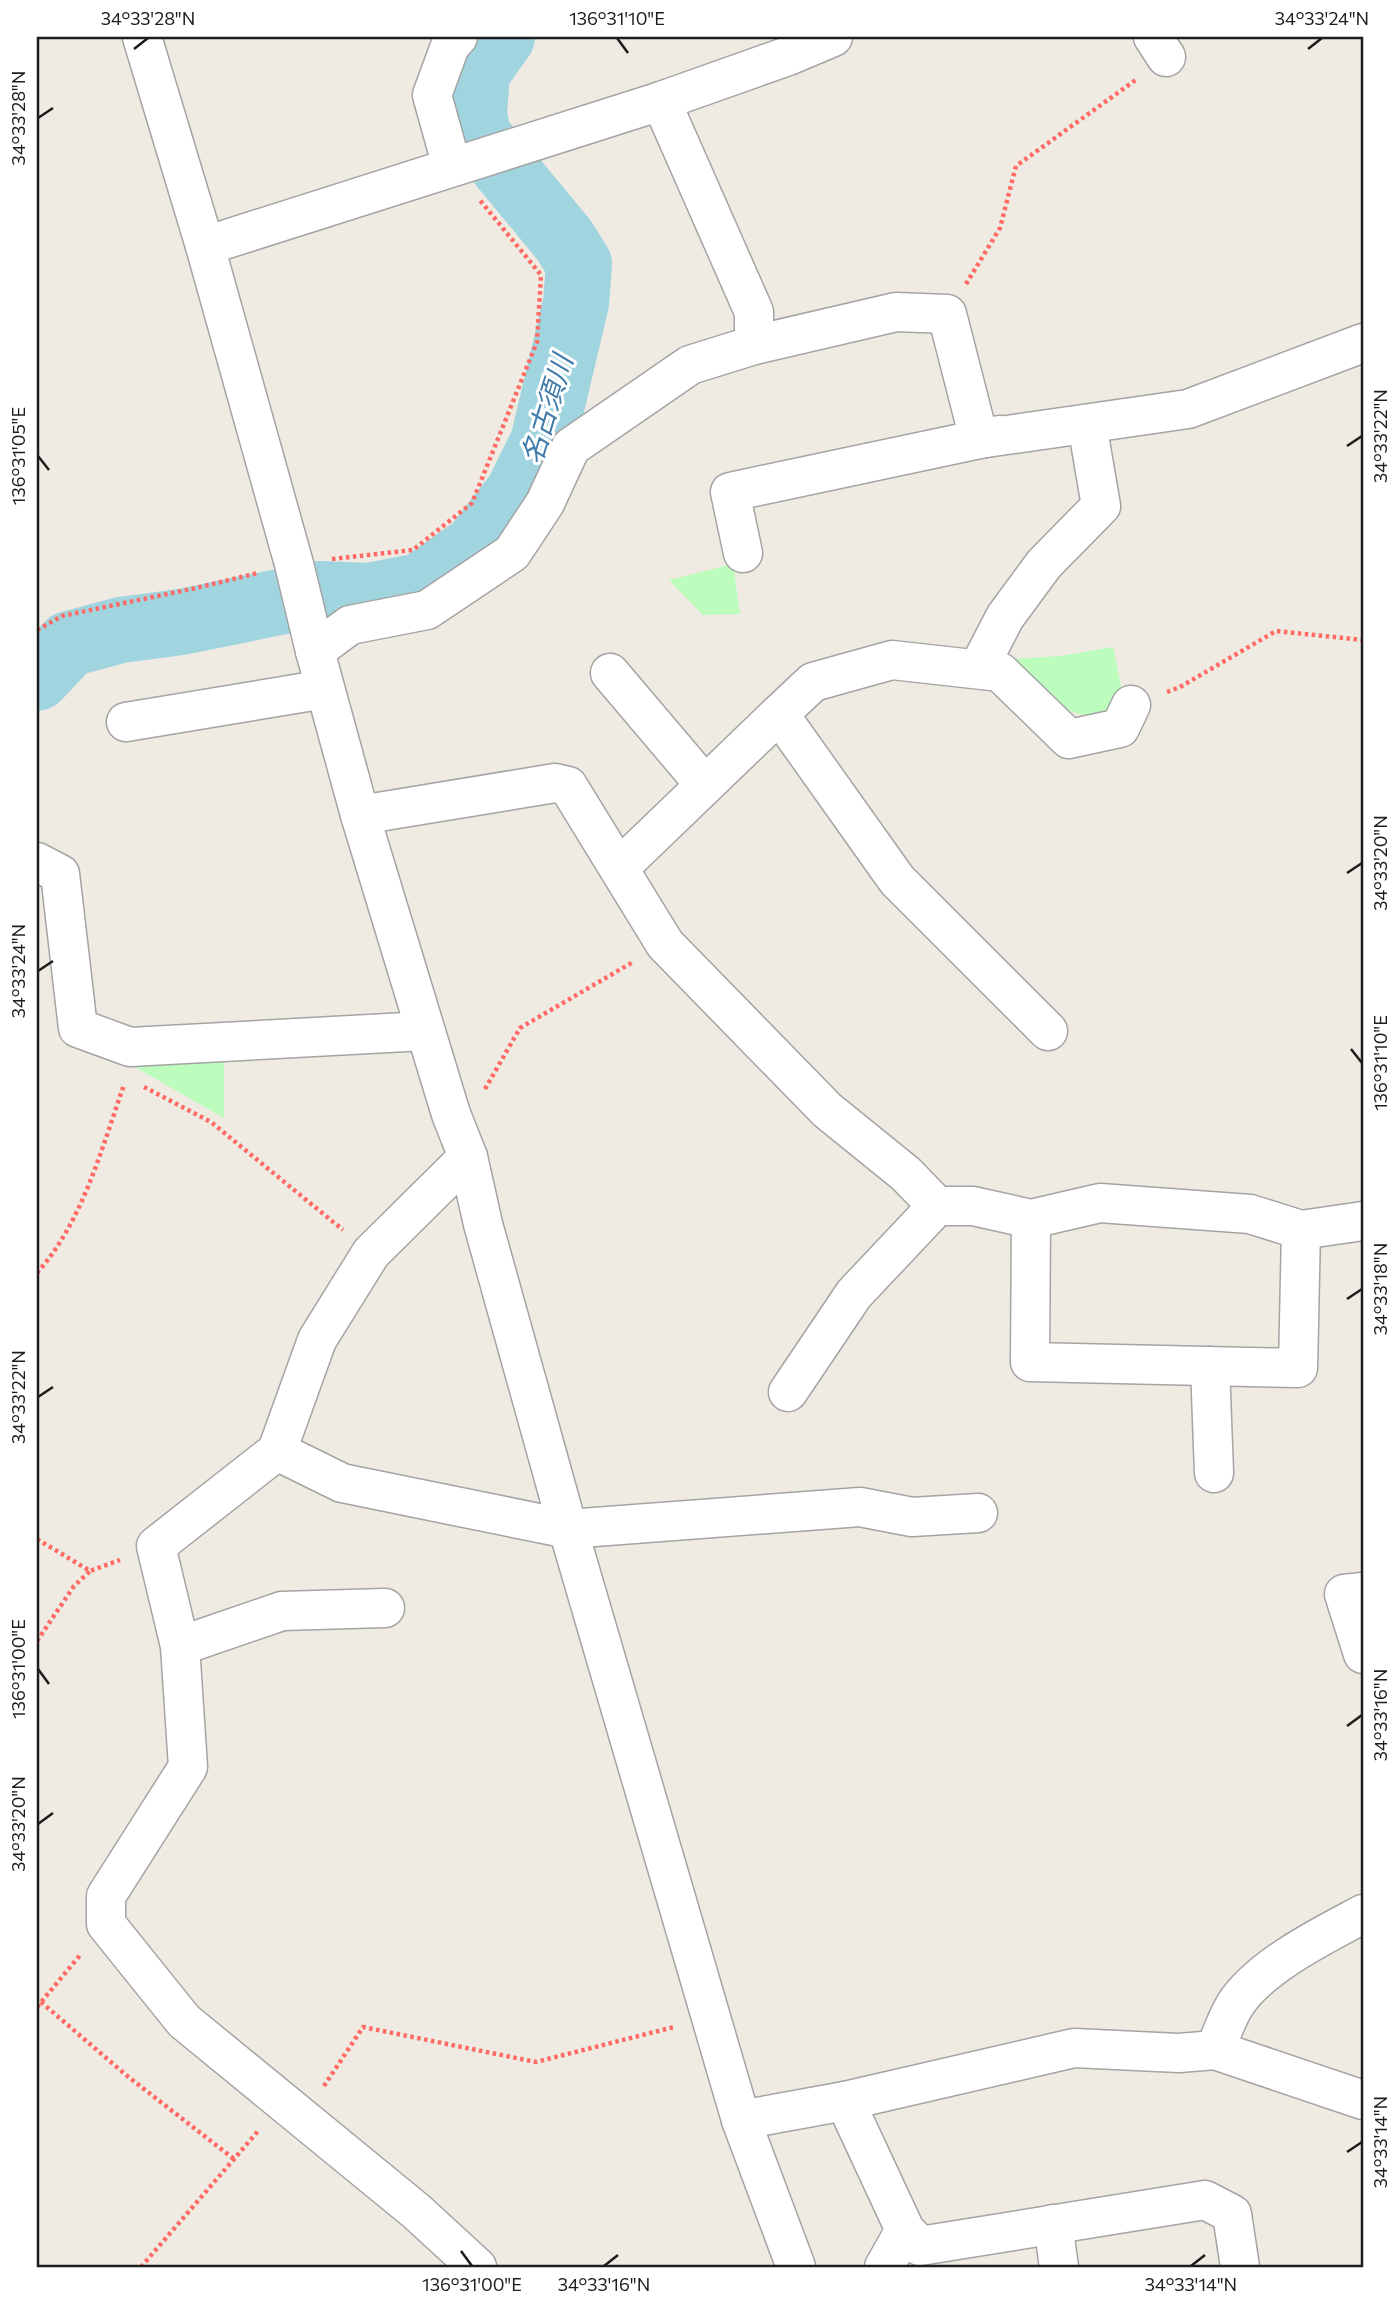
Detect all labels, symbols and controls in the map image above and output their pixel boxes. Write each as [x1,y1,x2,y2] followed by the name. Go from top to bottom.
[101,7,195,29] text: 34°33'28"N
[569,7,665,29] text: 136°31'10"E
[1275,7,1369,29] text: 34°33'24"N
[7,71,29,165] text: 34°33'28"N
[513,348,580,468] water label: 名古須川
[1369,389,1391,483] text: 34°33'22"N
[7,407,29,505] text: 136°31'05"E
[1369,815,1391,911] text: 34°33'20"N
[7,924,29,1018] text: 34°33'24"N
[1369,1015,1391,1111] text: 136°31'10"E
[1369,1243,1391,1335] text: 34°33'18"N
[7,1350,29,1444] text: 34°33'22"N
[7,1619,29,1719] text: 136°31'00"E
[1369,1669,1391,1761] text: 34°33'16"N
[7,1776,29,1872] text: 34°33'20"N
[1369,2096,1391,2188] text: 34°33'14"N
[422,2273,522,2295] text: 136°31'00"E
[558,2273,650,2295] text: 34°33'16"N
[1145,2273,1237,2295] text: 34°33'14"N

